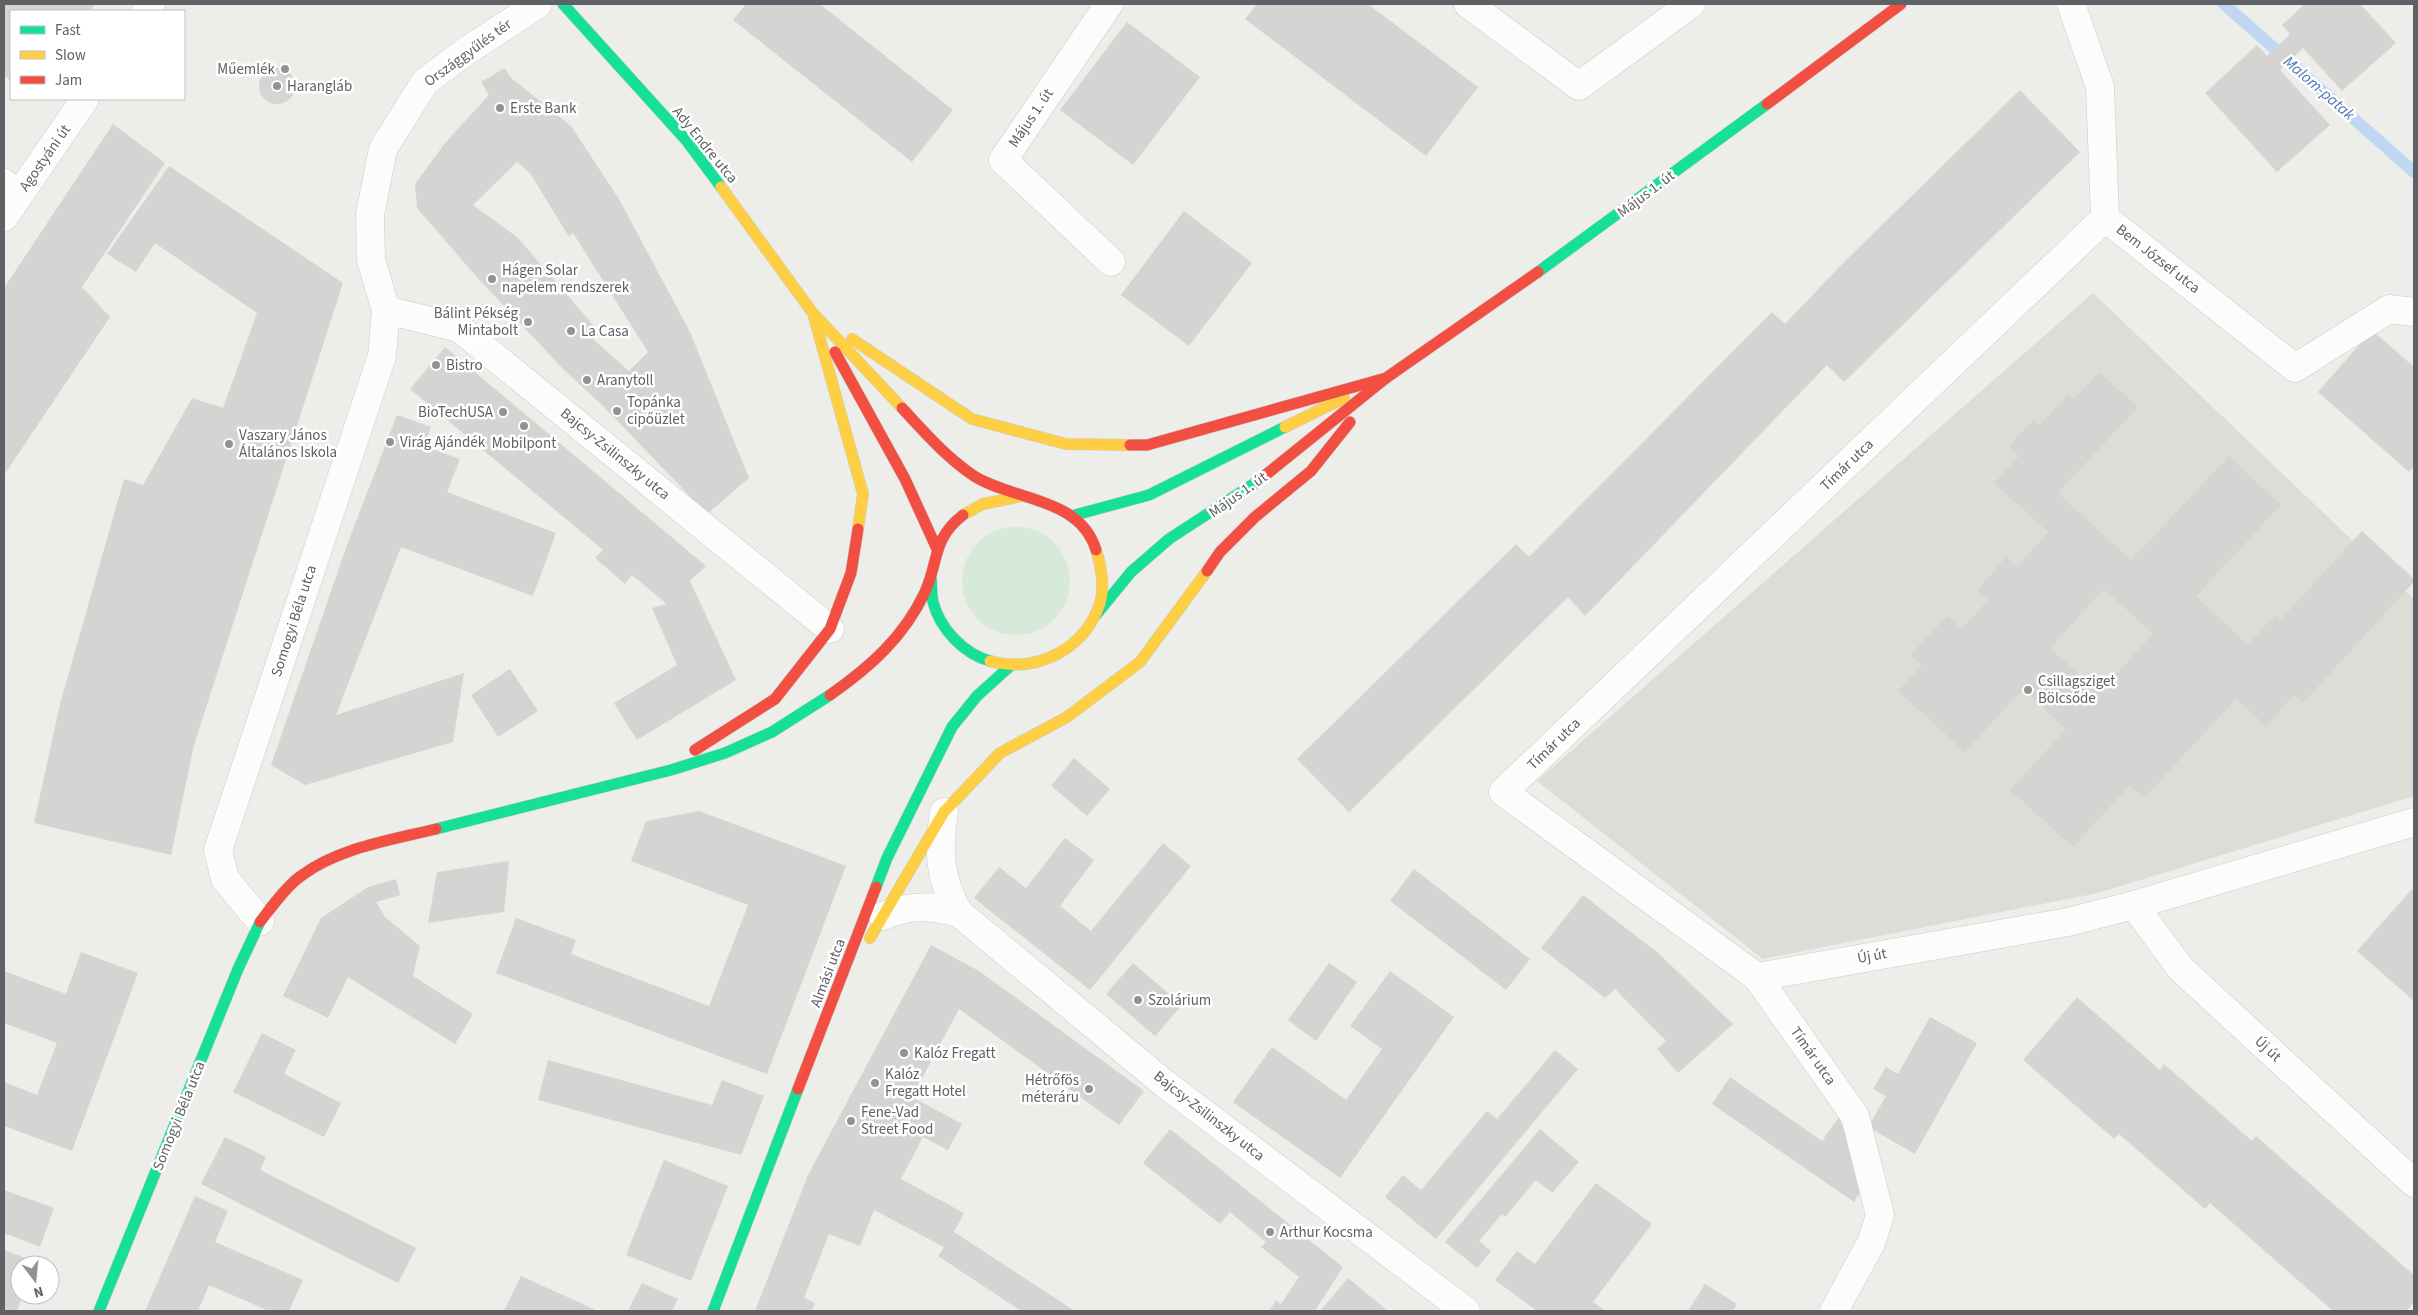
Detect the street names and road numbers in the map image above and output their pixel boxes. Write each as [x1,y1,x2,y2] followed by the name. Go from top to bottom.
[420,14,517,92] street label: Országgyűlés tér
[1004,84,1058,152] street label: Május 1. út
[667,102,743,188] street label: Ady Endre utca
[14,120,76,196] street label: Agostyáni út
[1613,165,1679,223] street label: Május 1. út
[2111,219,2205,299] street label: Bem József utca
[556,403,674,505] street label: Bajcsy-Zsilinszky utca
[1816,434,1878,496] street label: Tímár utca
[1205,467,1271,523] street label: Május 1. út
[266,563,322,679] street label: Somogyi Béla utca
[1523,713,1585,775] street label: Tímár utca
[805,936,851,1010] street label: Almási utca
[1856,943,1888,969] street label: Új út
[1785,1022,1841,1090] street label: Tímár utca
[2250,1031,2286,1067] street label: Új út
[148,1058,210,1174] street label: Somogyi Béla utca
[1149,1066,1269,1166] street label: Bajcsy-Zsilinszky utca

